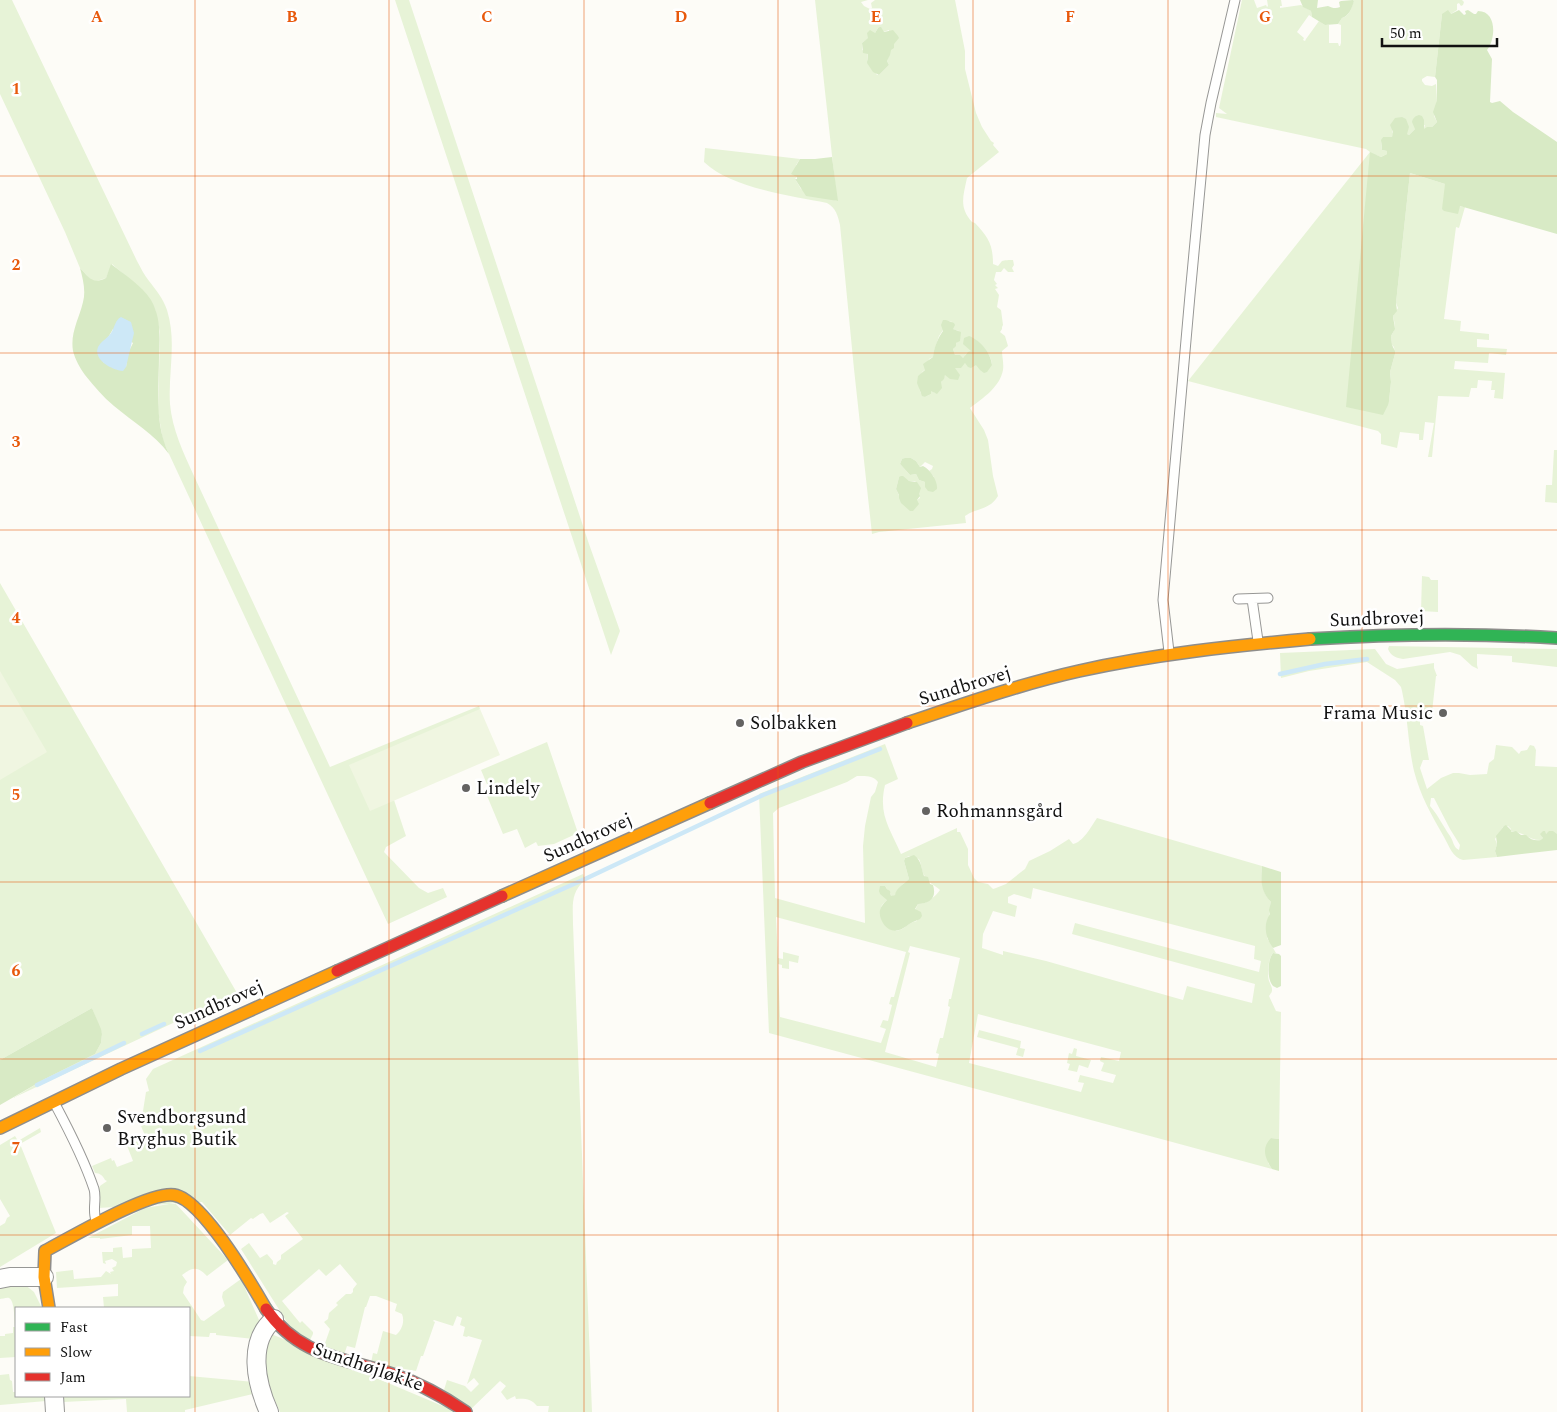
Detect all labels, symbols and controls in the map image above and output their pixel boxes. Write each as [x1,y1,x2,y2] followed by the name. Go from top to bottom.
[91,5,104,29] text: A
[286,5,298,29] text: B
[481,5,493,29] text: C
[675,5,688,29] text: D
[871,5,881,29] text: E
[1065,5,1075,29] text: F
[1259,5,1271,29] text: G
[1382,15,1497,47] scale bar
[1390,22,1422,45] text: 50 m
[12,77,20,101] text: 1
[12,253,21,277] text: 2
[12,430,21,454] text: 3
[1329,603,1425,635] street label: Sundbrovej
[12,606,21,630] text: 4
[915,658,1015,714] street label: Sundbrovej
[1322,699,1433,728] place label: Frama Music
[1437,707,1449,719] marker: Frama Music
[750,709,837,738] place label: Solbakken
[734,717,746,729] marker: Solbakken
[476,774,540,803] place label: Lindely
[460,782,472,794] marker: Lindely
[12,783,20,807] text: 5
[936,797,1063,826] place label: Rohmannsgård
[539,805,637,871] street label: Sundbrovej
[920,805,932,817] marker: Rohmannsgård
[12,959,21,983] text: 6
[170,972,268,1038] street label: Sundbrovej
[117,1103,247,1154] place label: Svendborgsund Bryghus Butik
[101,1122,113,1134] marker: Svendborgsund Bryghus Butik
[12,1136,21,1160] text: 7
[15,1307,190,1397] legend
[60,1316,88,1339] text: Fast
[309,1335,427,1399] street label: Sundhøjløkke
[60,1341,92,1364] text: Slow
[60,1366,86,1389] text: Jam

